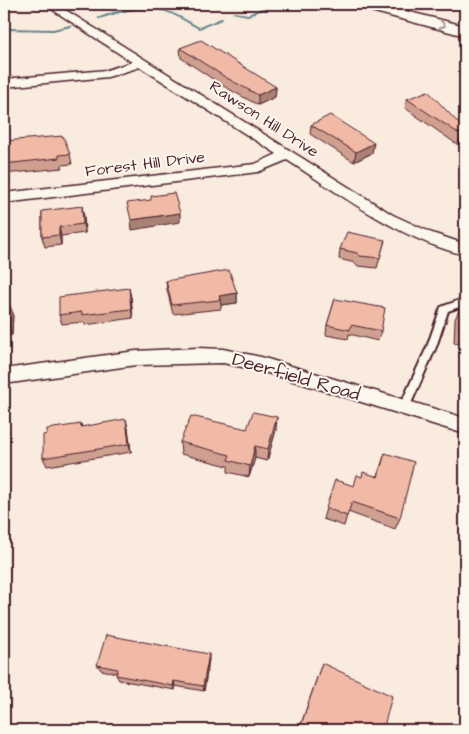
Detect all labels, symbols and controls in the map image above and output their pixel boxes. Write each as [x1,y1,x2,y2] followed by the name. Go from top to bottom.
[438,19,447,30] one-way arrow
[205,75,323,163] street label: Rawson Hill Drive
[84,146,207,182] street label: Forest Hill Drive
[229,346,363,408] street label: Deerfield Road

